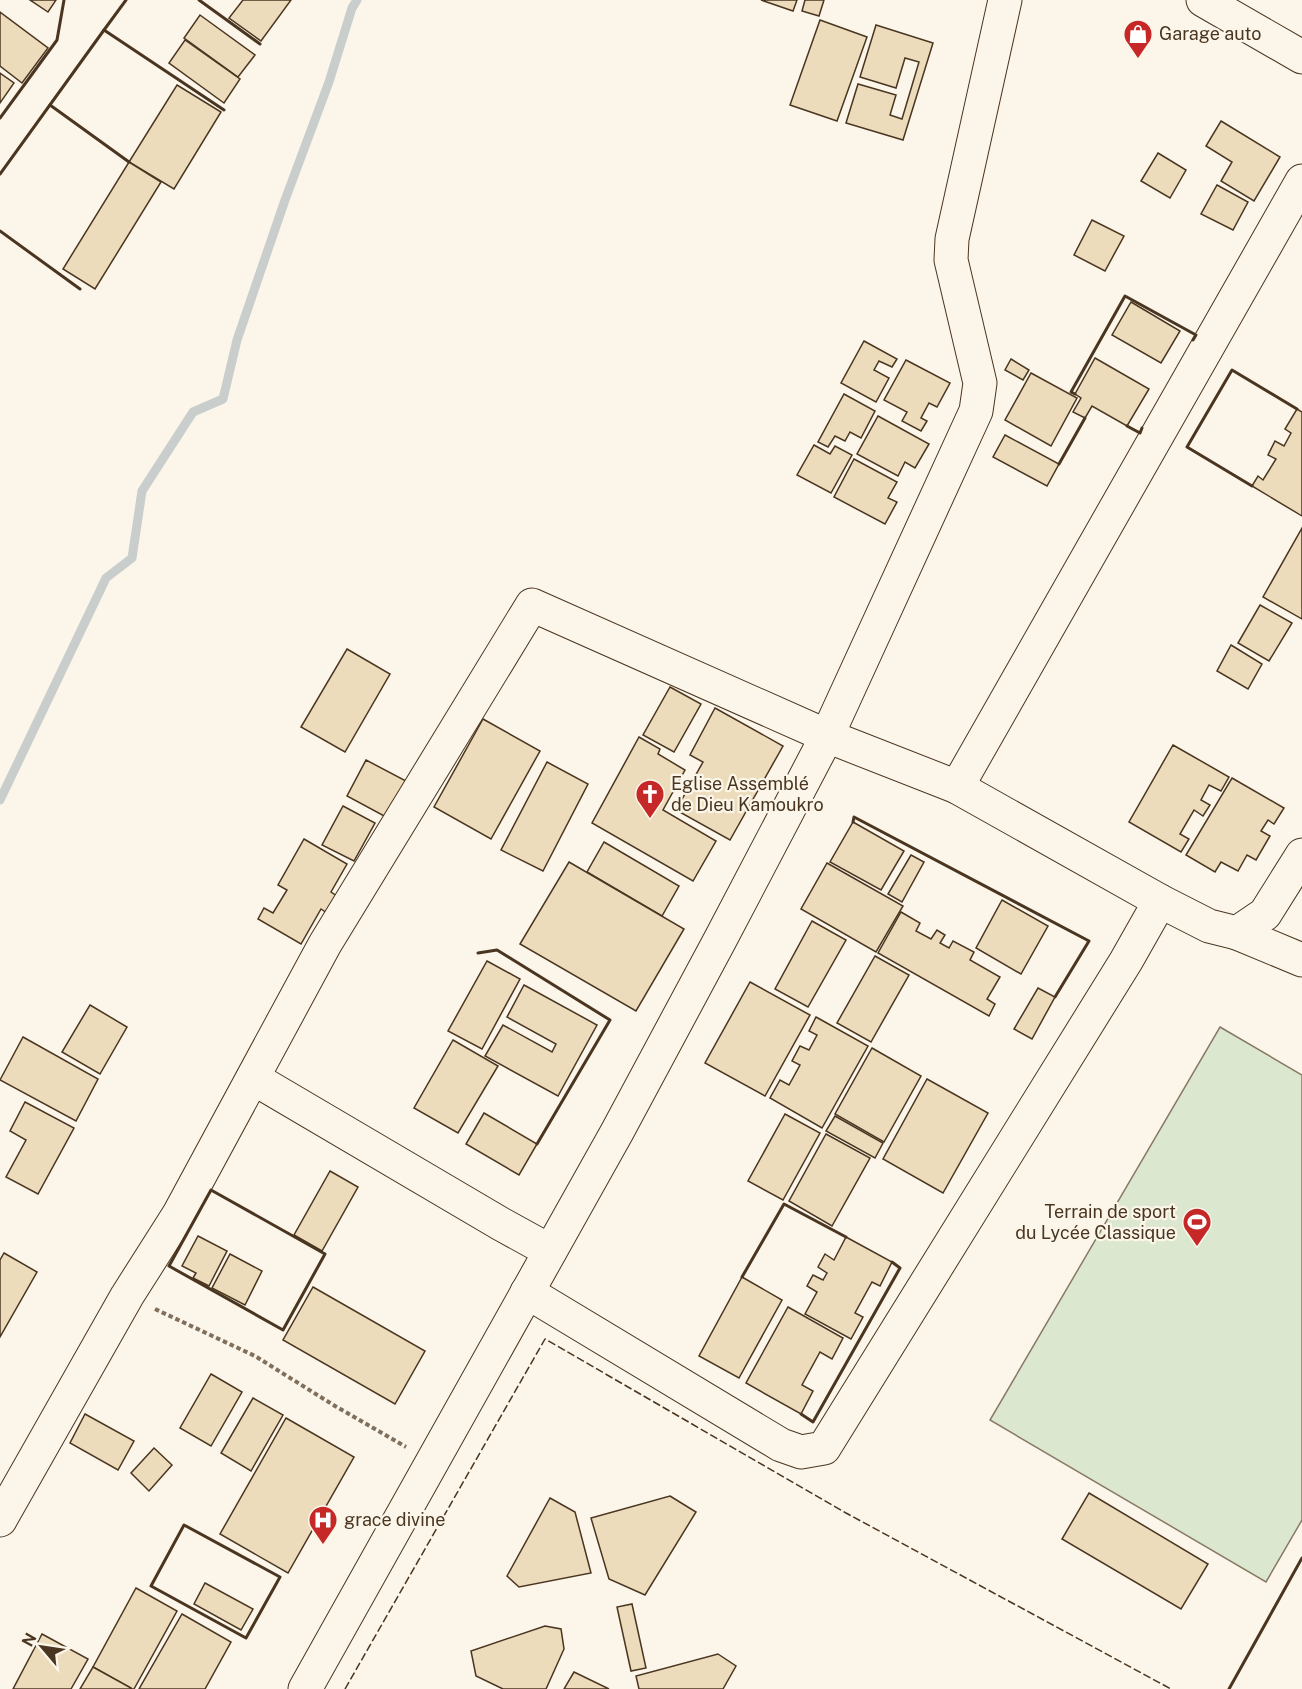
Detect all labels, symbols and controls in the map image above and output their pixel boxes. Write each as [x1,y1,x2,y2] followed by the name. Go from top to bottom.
[1122,18,1154,60] shop icon: Garage auto
[1159,23,1262,44] place label: Garage auto
[671,773,824,815] place label: Eglise Assemblé de Dieu Kamoukro
[634,778,666,820] church icon: Eglise Assemblé de Dieu Kamoukro
[1015,1201,1176,1243] place label: Terrain de sport du Lycée Classique
[1181,1206,1213,1248] sports icon: Terrain de sport du Lycée Classique
[307,1504,339,1546] hospital icon: grace divine
[344,1509,445,1530] place label: grace divine
[12,1617,72,1677] north arrow
[18,1630,41,1650] text: N

